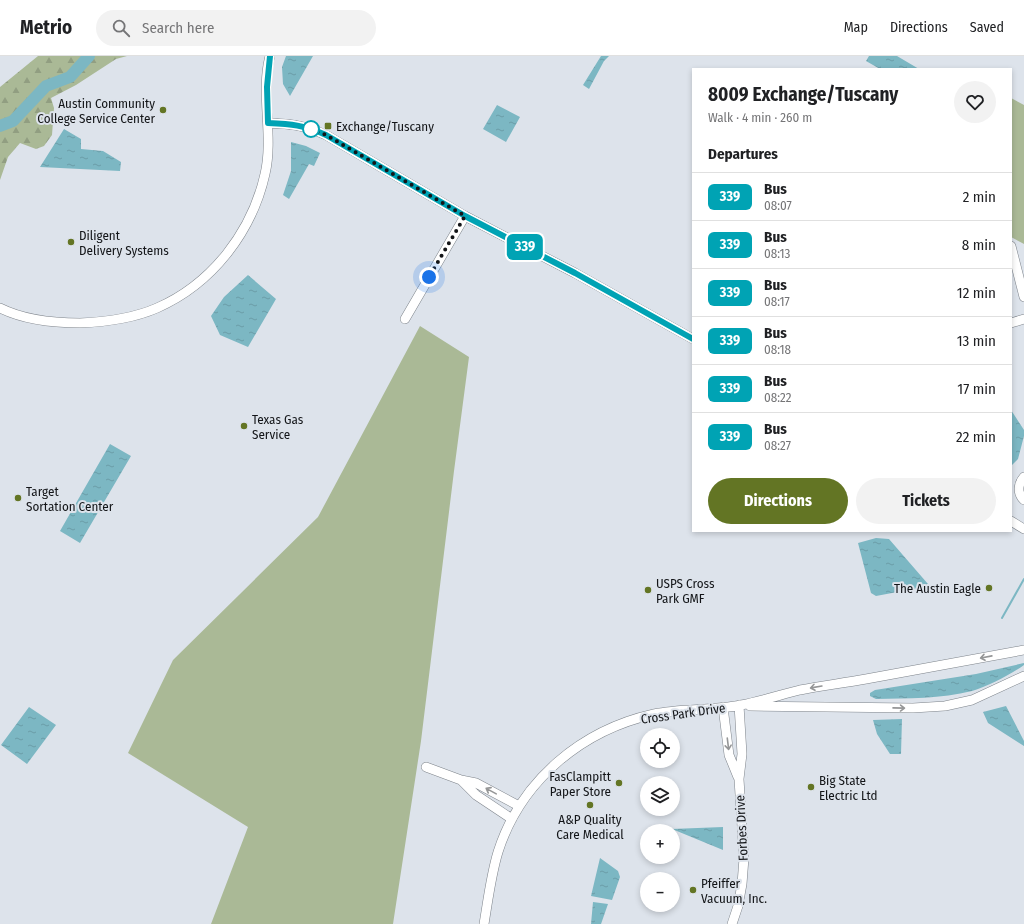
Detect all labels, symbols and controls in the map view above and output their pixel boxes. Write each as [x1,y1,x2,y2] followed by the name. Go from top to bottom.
[96,10,376,46] search box
[20,16,72,39] text: Metrio
[110,17,132,39] icon: search
[142,19,214,37] text: Search here
[844,19,868,36] text: Map
[890,19,948,36] text: Directions
[970,19,1004,36] text: Saved
[954,81,996,123] button: heart
[708,83,898,106] text: 8009 Exchange/Tuscany
[37,96,155,126] place label: Austin Community College Service Center
[158,105,168,115] marker: Austin Community College Service Center
[708,110,812,125] text: Walk · 4 min · 260 m
[336,119,434,134] place label: Exchange/Tuscany
[302,120,320,138] unlabelled marker
[323,121,333,131] marker: Exchange/Tuscany
[708,145,778,163] text: Departures
[764,180,787,198] text: Bus
[720,188,740,205] text: 339
[963,188,996,206] text: 2 min
[764,198,792,213] text: 08:07
[79,228,169,258] place label: Diligent Delivery Systems
[764,228,787,246] text: Bus
[502,234,548,260] line badge: 339
[720,236,740,253] text: 339
[962,236,996,254] text: 8 min
[66,237,76,247] marker: Diligent Delivery Systems
[515,238,535,255] text: 339
[764,246,790,261] text: 08:13
[419,267,439,287] your location
[764,276,787,294] text: Bus
[720,284,740,301] text: 339
[957,284,996,302] text: 12 min
[764,294,790,309] text: 08:17
[764,324,787,342] text: Bus
[720,332,740,349] text: 339
[957,332,996,350] text: 13 min
[764,342,791,357] text: 08:18
[764,372,787,390] text: Bus
[720,380,740,397] text: 339
[957,380,996,398] text: 17 min
[764,390,792,405] text: 08:22
[252,412,304,442] place label: Texas Gas Service
[764,420,787,438] text: Bus
[239,421,249,431] marker: Texas Gas Service
[720,428,740,445] text: 339
[956,428,996,446] text: 22 min
[764,438,791,453] text: 08:27
[708,478,848,524] button: Directions
[856,478,996,524] button: Tickets
[26,484,114,514] place label: Target Sortation Center
[13,493,23,503] marker: Target Sortation Center
[656,576,715,606] place label: USPS Cross Park GMF
[894,581,981,596] place label: The Austin Eagle
[984,583,994,593] marker: The Austin Eagle
[643,585,653,595] marker: USPS Cross Park GMF
[980,654,993,662] one-way arrow
[810,684,823,692] one-way arrow
[640,700,726,727] street label: Cross Park Drive
[892,704,905,712] one-way arrow
[640,728,680,912] map controls
[640,728,680,768] button: locate
[724,737,731,750] one-way arrow
[549,769,612,799] place label: FasClampitt Paper Store
[819,773,878,803] place label: Big State Electric Ltd
[640,776,680,816] button: layers
[614,778,624,788] marker: FasClampitt Paper Store
[806,782,816,792] marker: Big State Electric Ltd
[485,787,497,794] one-way arrow
[732,795,751,861] street label: Forbes Drive
[585,800,595,810] marker: A&P Quality Care Medical
[556,812,624,842] place label: A&P Quality Care Medical
[640,824,680,864] button: +
[640,872,680,912] button: −
[701,876,767,906] place label: Pfeiffer Vacuum, Inc.
[688,885,698,895] marker: Pfeiffer Vacuum, Inc.

